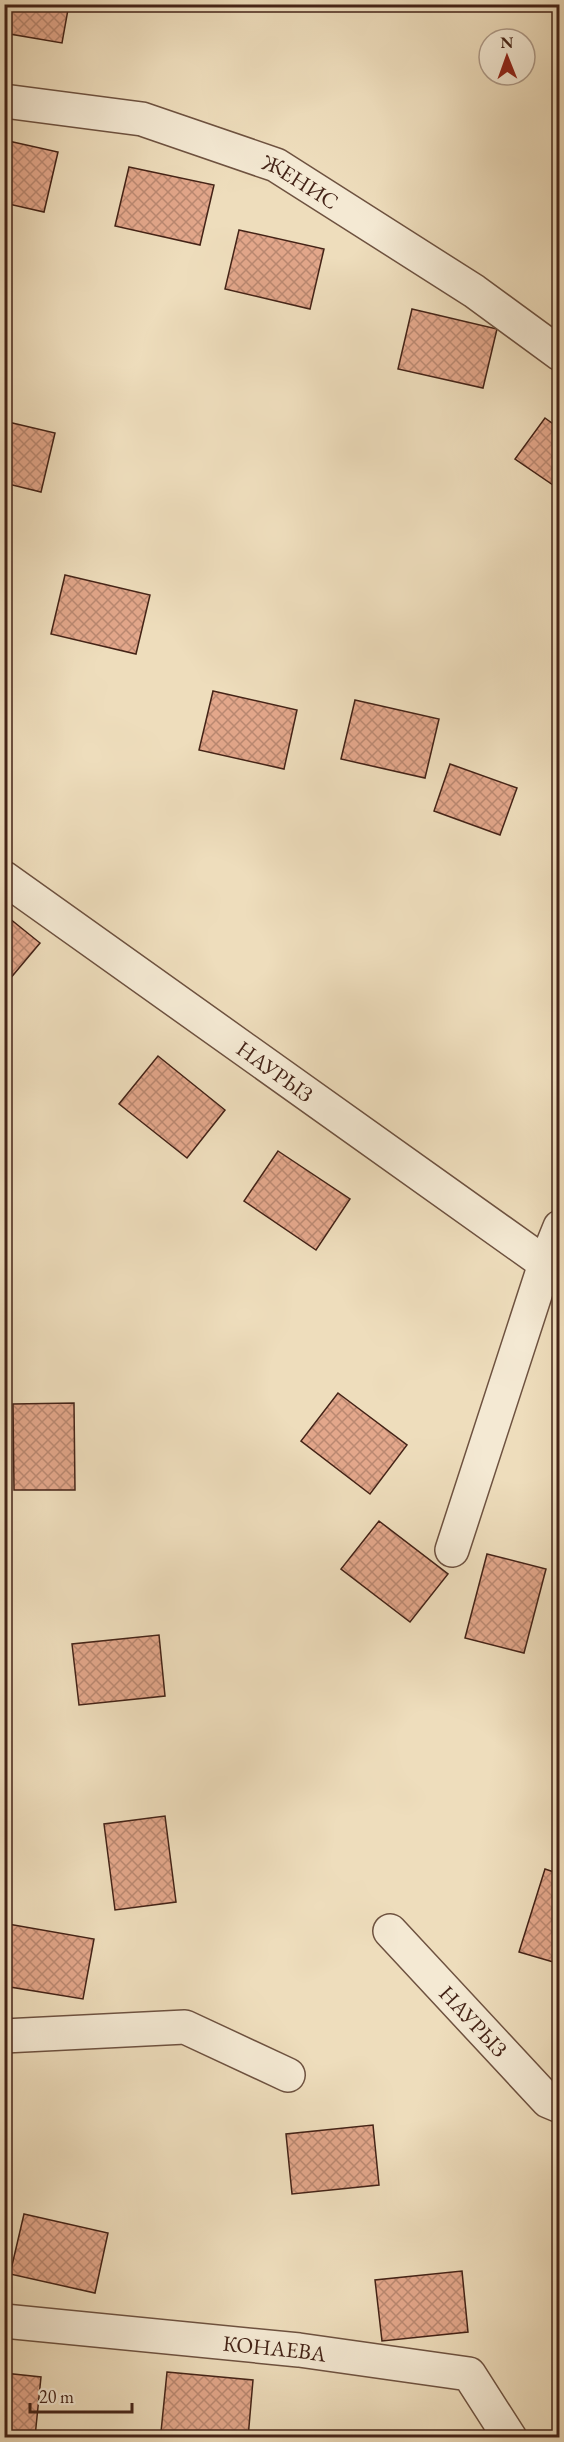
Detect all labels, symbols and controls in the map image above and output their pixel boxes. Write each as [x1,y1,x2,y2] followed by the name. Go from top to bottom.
[477,27,537,87] north arrow
[500,32,513,53] text: N
[258,147,344,216] street label: ЖЕНИС
[231,1034,320,1109] street label: НАУРЫЗ
[433,1979,514,2063] street label: НАУРЫЗ
[222,2328,329,2368] street label: КОНАЕВА
[30,2376,132,2414] scale bar
[39,2385,74,2408] text: 20 m

